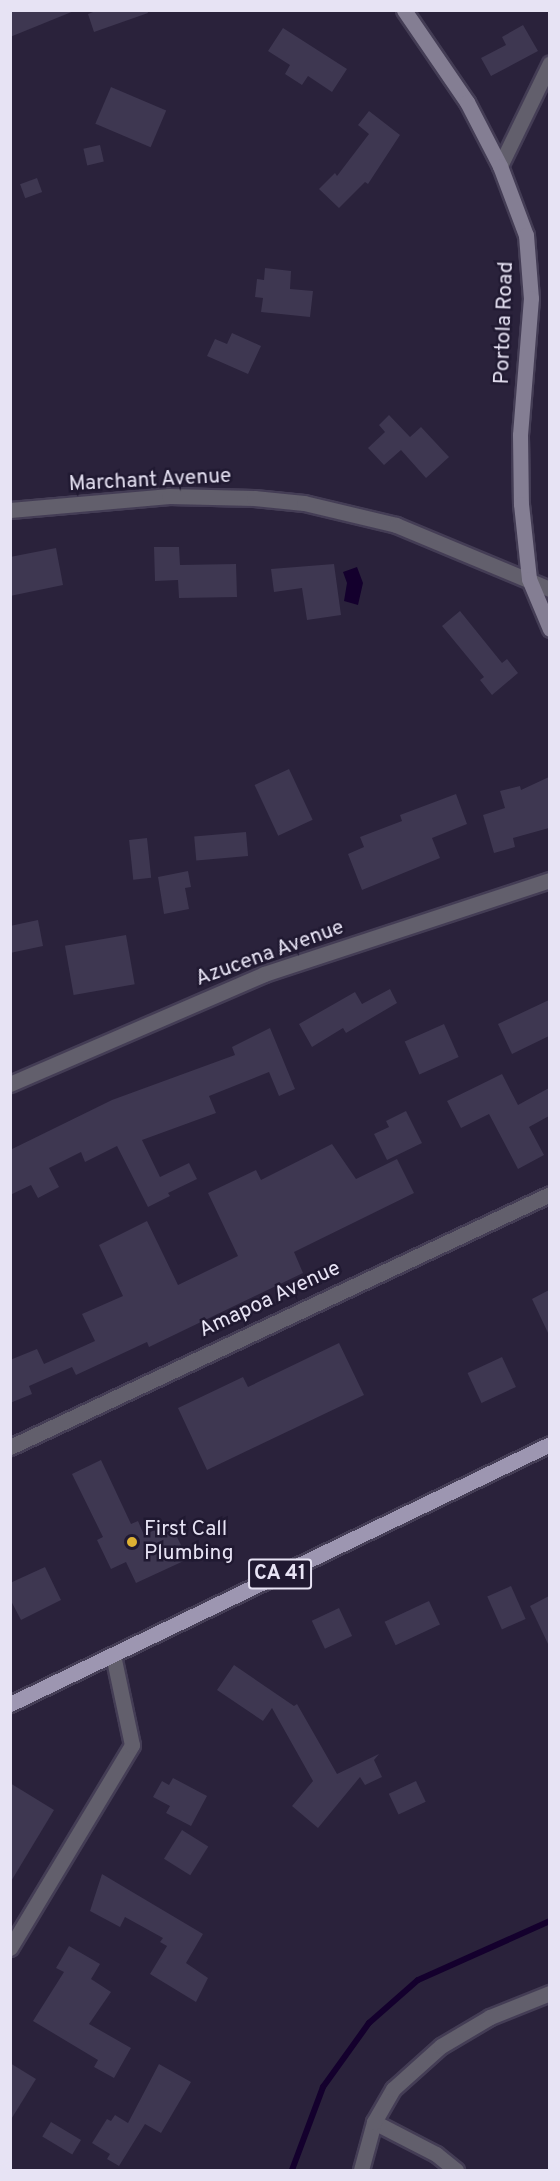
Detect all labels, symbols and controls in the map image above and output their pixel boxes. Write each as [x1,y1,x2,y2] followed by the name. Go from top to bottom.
[490,261,520,385] street label: Portola Road
[68,464,232,498] street label: Marchant Avenue
[192,915,348,993] street label: Azucena Avenue
[195,1256,345,1344] street label: Amapoa Avenue
[144,1517,234,1567] place label: First Call Plumbing
[125,1535,139,1549] marker: First Call Plumbing
[247,1557,313,1591] road number: CA 41

